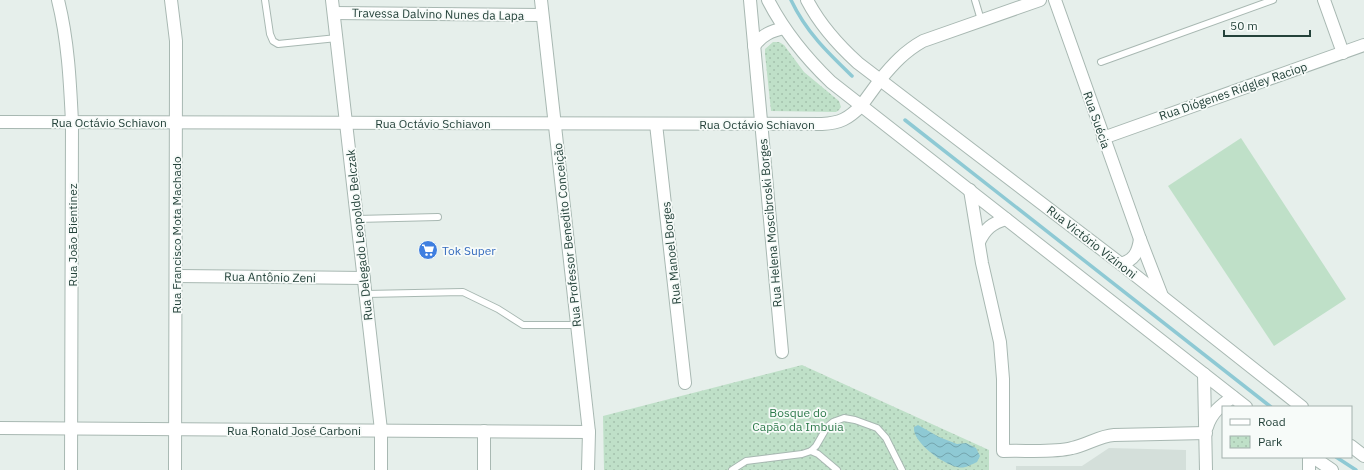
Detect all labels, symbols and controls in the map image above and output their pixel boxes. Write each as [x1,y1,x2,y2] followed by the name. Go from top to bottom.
[352,5,525,23] street label: Travessa Dalvino Nunes da Lapa
[1224,12,1310,38] scale bar
[1230,18,1258,33] text: 50 m
[1157,59,1309,123] street label: Rua Diógenes Ridgley Raciop
[1080,89,1114,151] street label: Rua Suécia
[51,115,167,130] street label: Rua Octávio Schiavon
[375,116,491,131] street label: Rua Octávio Schiavon
[699,117,815,132] street label: Rua Octávio Schiavon
[755,138,785,308] street label: Rua Helena Moscibroski Borges
[550,142,584,328] street label: Rua Professor Benedito Conceição
[342,148,375,321] street label: Rua Delegado Leopoldo Belczak
[169,156,184,314] street label: Rua Francisco Mota Machado
[65,183,80,286] street label: Rua João Bientinez
[658,201,684,305] street label: Rua Manoel Borges
[1044,202,1140,282] street label: Rua Victório Vizinoni
[417,239,439,261] supermarket icon: Tok Super
[442,243,496,258] place label: Tok Super
[224,269,316,285] street label: Rua Antônio Zeni
[752,405,844,434] park label: Bosque do Capão da Imbuia
[1222,406,1352,458] legend
[1258,414,1286,429] text: Road
[227,423,361,438] street label: Rua Ronald José Carboni
[1258,434,1283,449] text: Park

